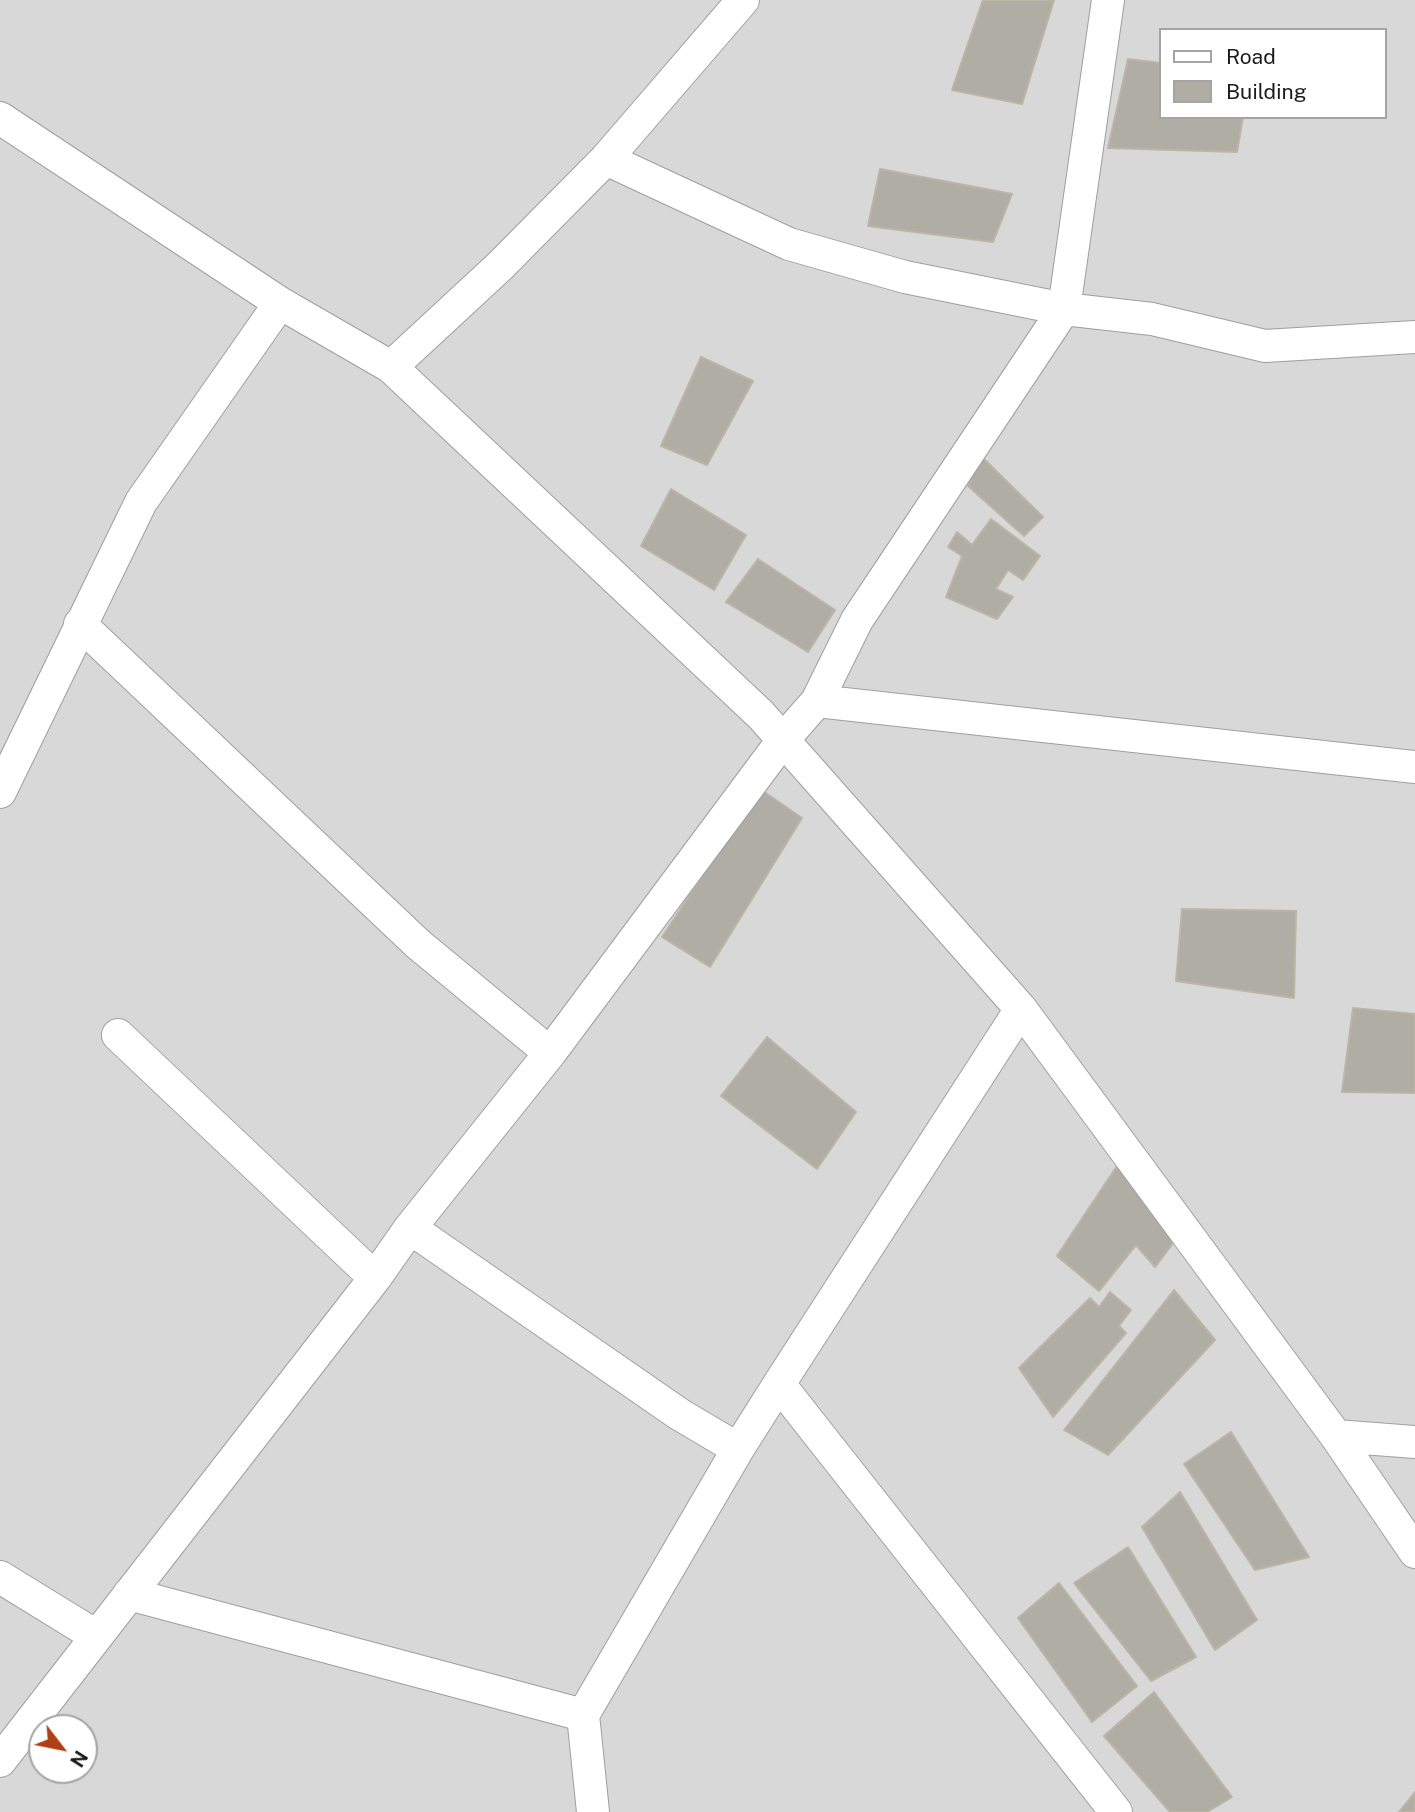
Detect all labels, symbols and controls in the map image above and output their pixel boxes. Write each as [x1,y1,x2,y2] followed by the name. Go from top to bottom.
[1160,28,1387,119] legend
[1226,44,1276,69] text: Road
[1226,79,1307,104] text: Building
[28,1714,98,1784] north arrow
[66,1747,92,1771] text: N

